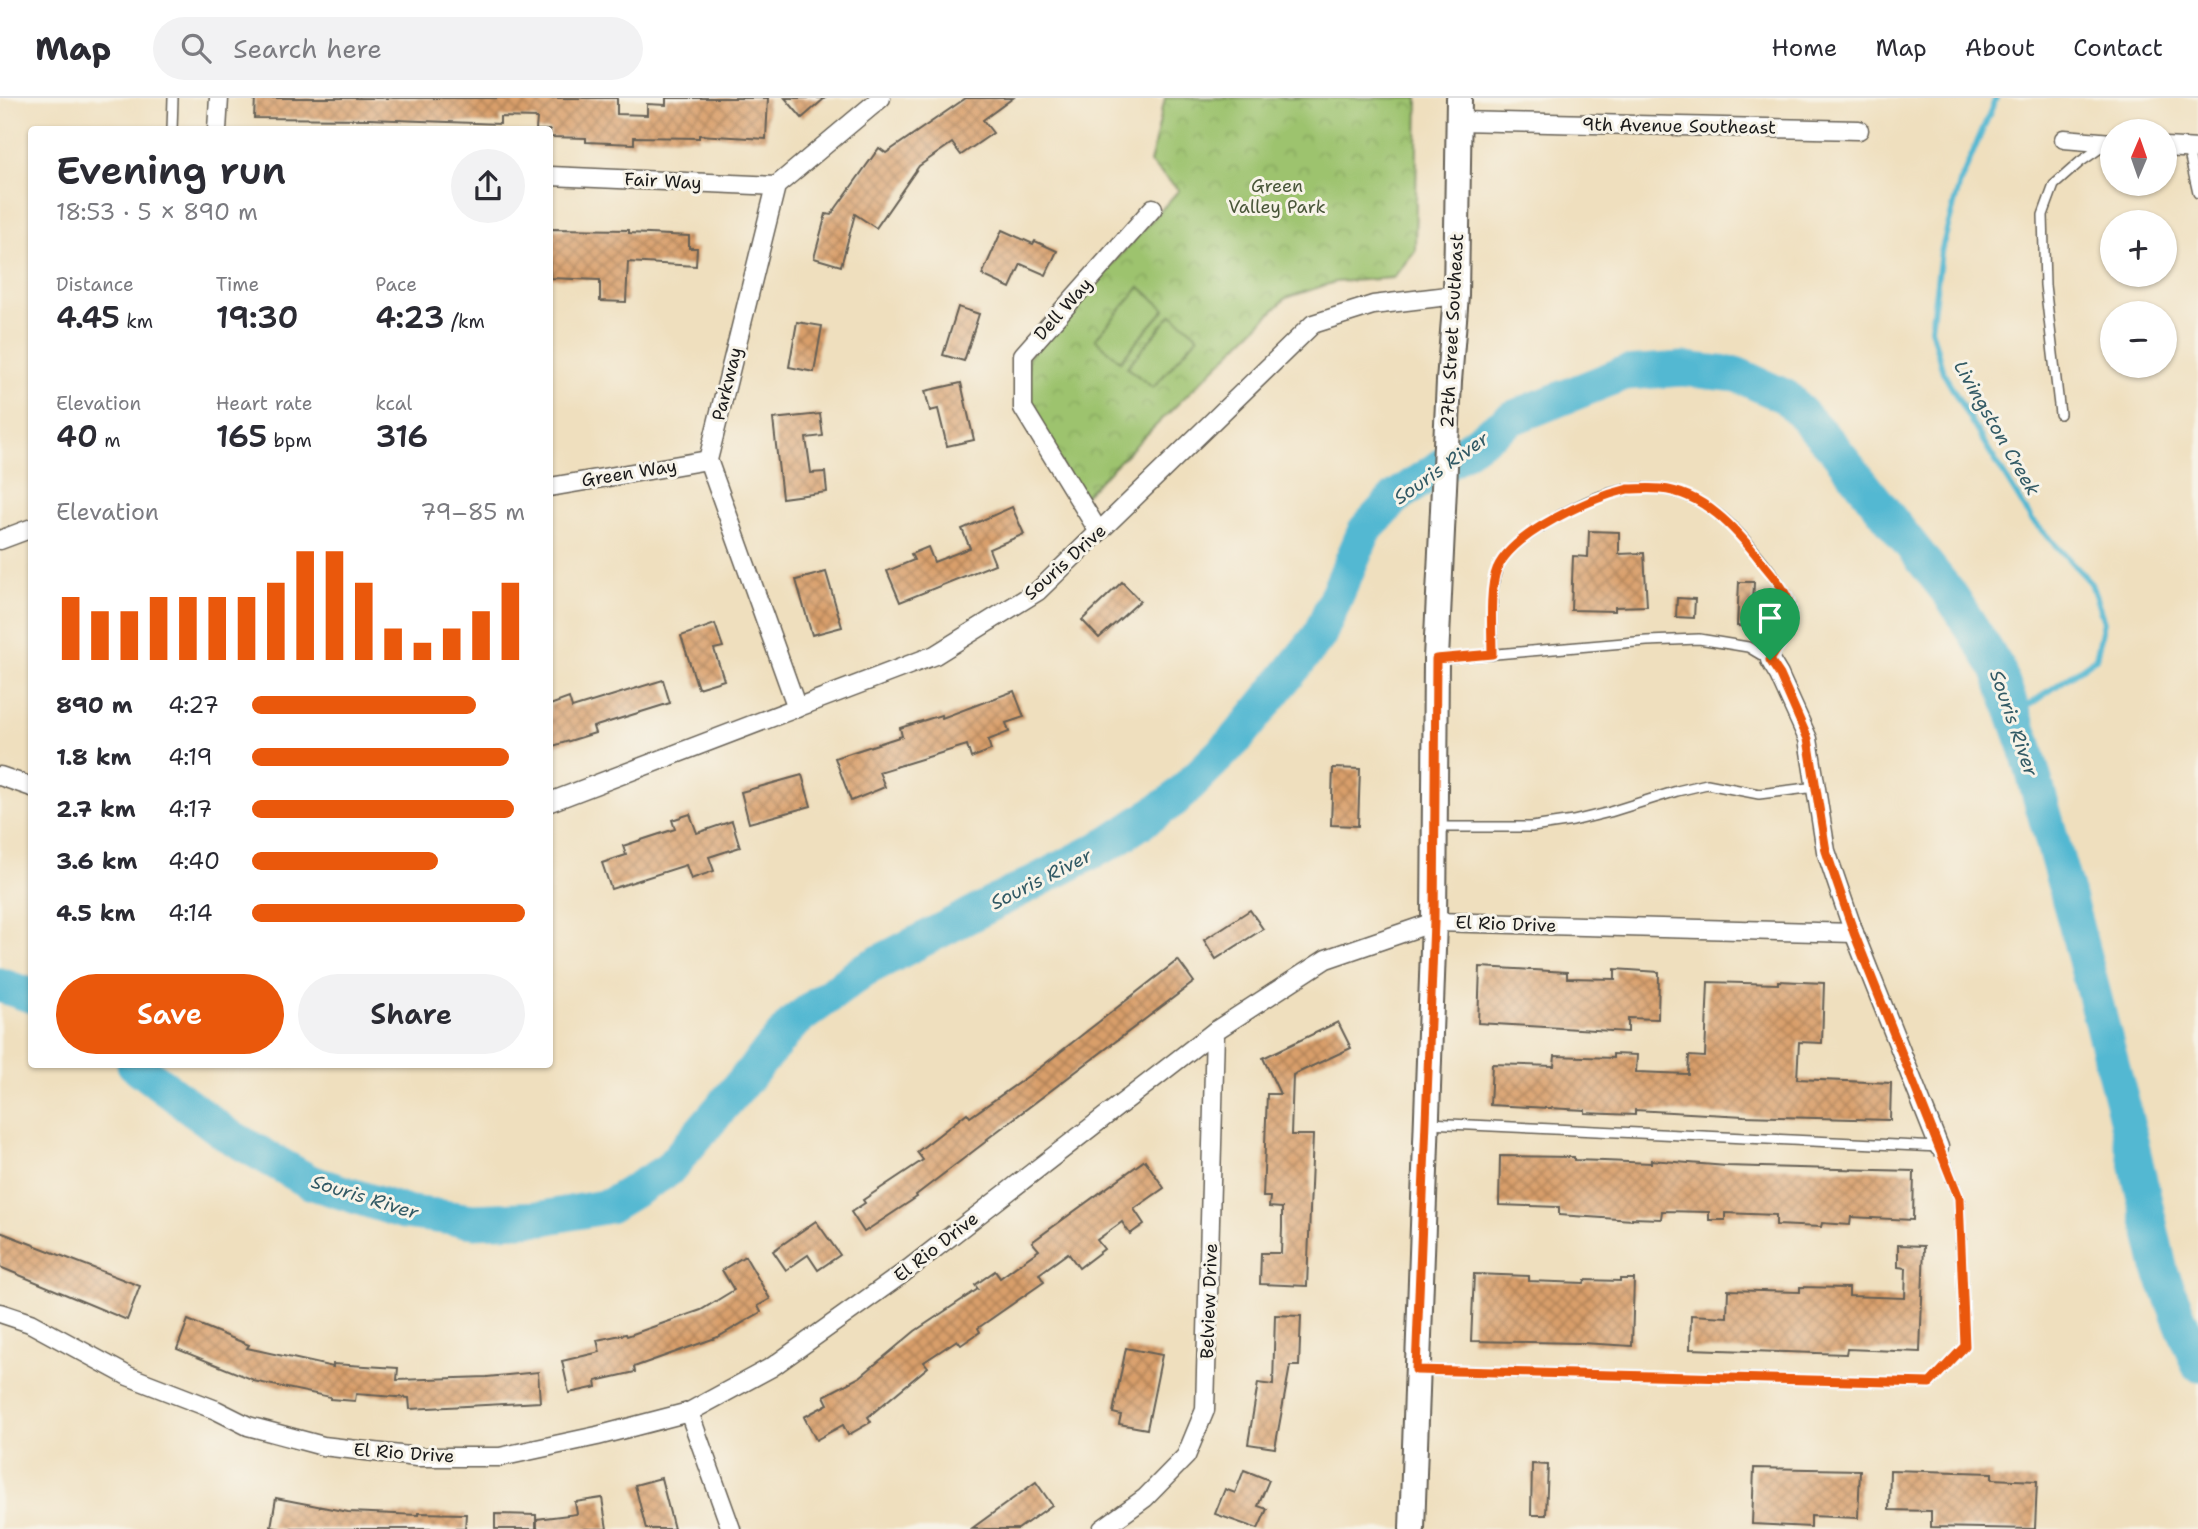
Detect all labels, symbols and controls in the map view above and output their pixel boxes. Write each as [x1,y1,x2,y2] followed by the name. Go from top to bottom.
[153,17,643,80] search box
[35,26,111,71] text: Map
[177,29,215,67] icon: search
[233,31,382,66] text: Search here
[1771,32,1837,64] text: Home
[1875,32,1927,64] text: Map
[1965,32,2035,64] text: About
[2073,32,2163,64] text: Contact
[1582,112,1776,140] street label: 9th Avenue Southeast
[2100,119,2177,196] north arrow
[2100,119,2177,378] map controls
[56,145,286,196] text: Evening run
[451,149,525,223] button: share
[624,167,702,195] street label: Fair Way
[1228,174,1326,219] park label: Green Valley Park
[56,197,258,227] text: 18:53 · 5 × 890 m
[2100,210,2177,287] button: +
[1435,233,1469,429] street label: 27th Street Southeast
[56,272,134,297] text: Distance
[216,272,259,297] text: Time
[375,272,417,297] text: Pace
[1029,273,1097,345] street label: Dell Way
[56,297,120,338] text: 4.45
[216,297,299,338] text: 19:30
[375,297,445,338] text: 4:23
[2100,301,2177,378] button: −
[120,309,153,334] text: km
[445,309,485,334] text: /km
[706,345,748,423] street label: Parkway
[1948,356,2046,500] water label: Livingston Creek
[56,391,141,416] text: Elevation
[216,391,312,416] text: Heart rate
[375,391,412,416] text: kcal
[56,416,98,457] text: 40
[216,416,267,457] text: 165
[375,416,428,457] text: 316
[1388,425,1494,510] water label: Souris River
[98,428,121,453] text: m
[267,428,312,453] text: bpm
[580,454,678,492] street label: Green Way
[56,497,159,527] text: Elevation
[420,497,525,527] text: 79–85 m
[1019,519,1111,605] street label: Souris Drive
[1740,588,1800,660] pin
[1751,599,1789,637] icon: arrive
[1984,667,2044,780] water label: Souris River
[56,690,133,720] text: 890 m
[168,690,219,720] text: 4:27
[56,742,131,772] text: 1.8 km
[168,742,213,772] text: 4:19
[56,794,136,824] text: 2.7 km
[168,794,212,824] text: 4:17
[986,842,1097,915] water label: Souris River
[56,846,137,876] text: 3.6 km
[168,846,220,876] text: 4:40
[56,898,136,928] text: 4.5 km
[168,898,213,928] text: 4:14
[1455,910,1557,938] street label: El Rio Drive
[56,974,284,1054] button: Save
[298,974,525,1054] button: Share
[308,1169,423,1225] water label: Souris River
[889,1206,983,1288] street label: El Rio Drive
[1195,1243,1223,1359] street label: Belview Drive
[353,1438,455,1468] street label: El Rio Drive

